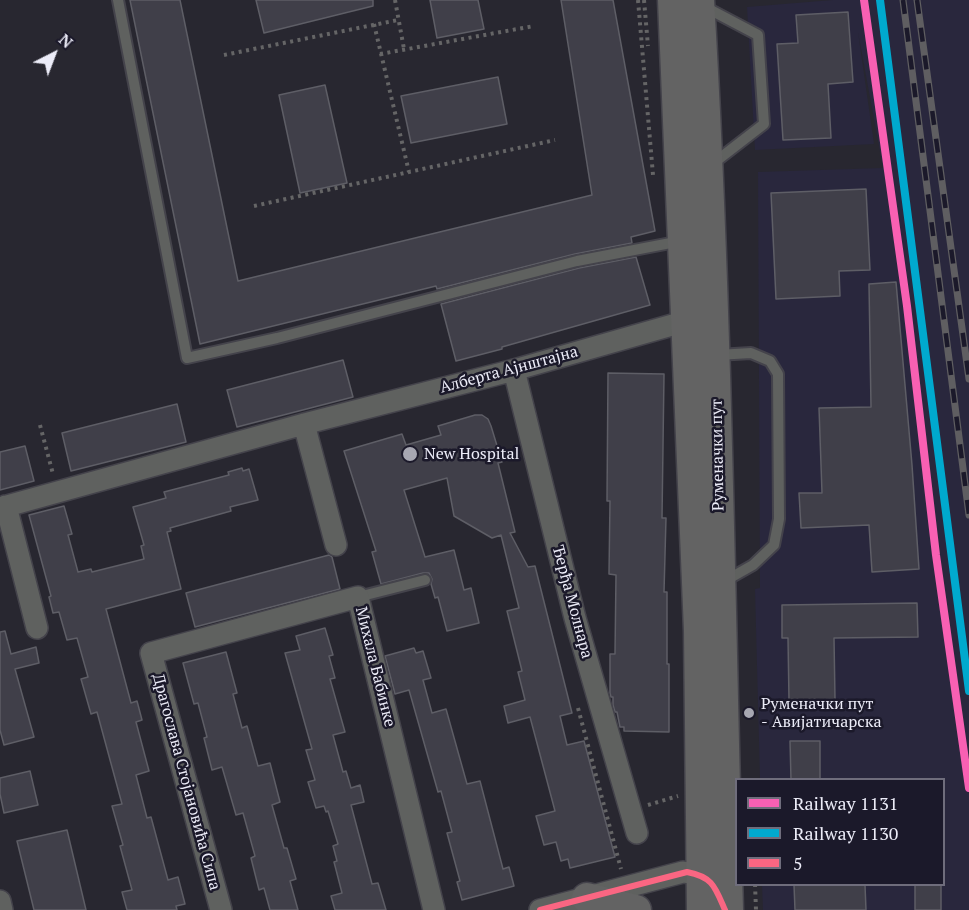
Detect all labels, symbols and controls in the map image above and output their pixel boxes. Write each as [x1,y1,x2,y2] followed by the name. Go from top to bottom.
[24,24,84,84] north arrow
[54,28,78,53] text: N
[438,342,580,398] street label: Алберта Ајнштајна
[707,399,729,511] street label: Руменачки пут
[424,444,519,464] place label: New Hospital
[401,445,419,463] marker: New Hospital
[548,543,596,661] street label: Ђерђа Молнара
[351,605,399,729] street label: Михала Бабинке
[148,672,224,892] street label: Драгослава Стојановића Сипа
[761,694,882,732] place label: Руменачки пут - Авијатичарска
[742,706,756,720] marker: Руменачки пут - Авијатичарска
[735,778,945,886] legend
[793,791,898,815] text: Railway 1131
[793,821,898,845] text: Railway 1130
[793,851,803,875] text: 5

